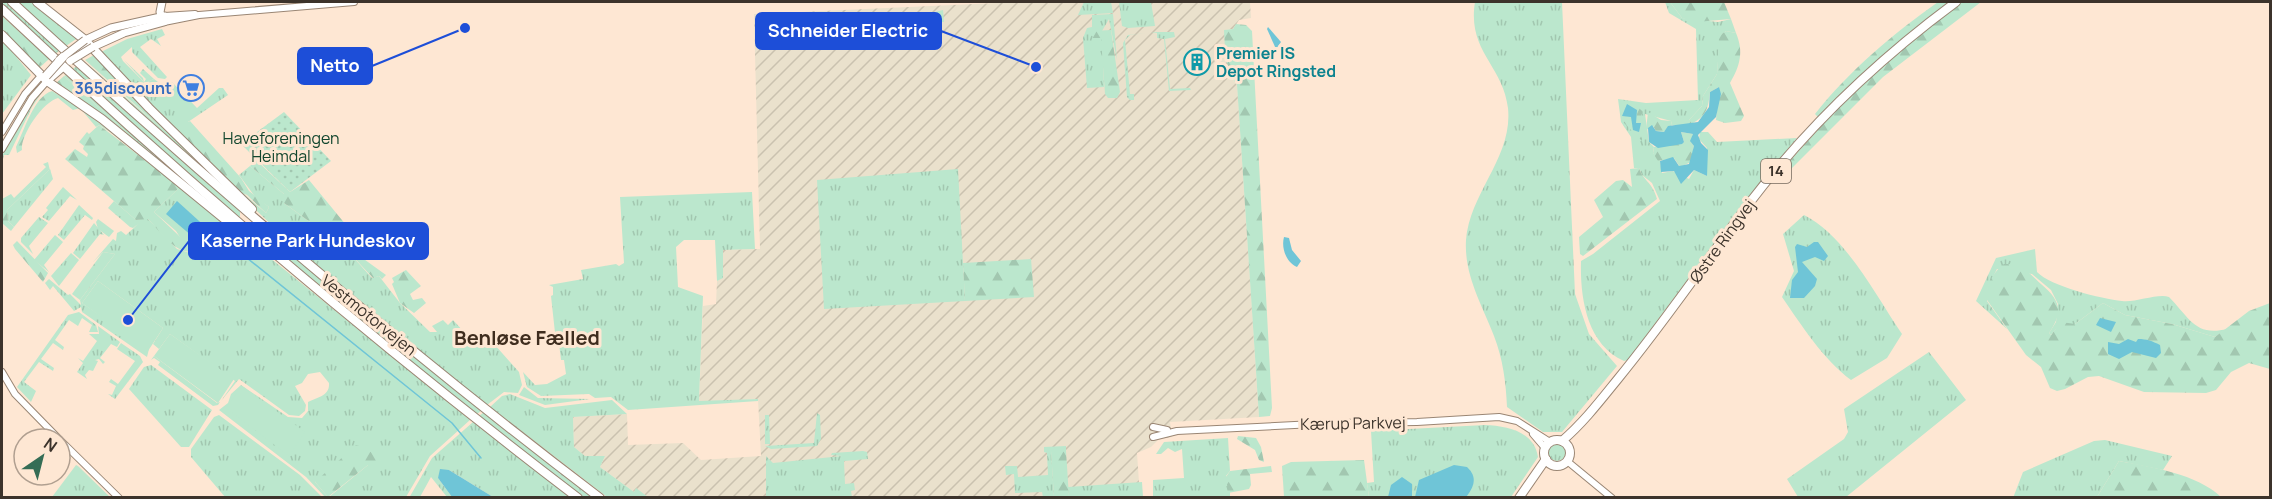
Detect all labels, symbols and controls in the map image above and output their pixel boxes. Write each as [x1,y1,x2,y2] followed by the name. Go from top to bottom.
[756,13,941,49] callout: Schneider Electric
[768,18,928,42] text: Schneider Electric
[1216,42,1336,82] place label: Premier IS Depot Ringsted
[1182,47,1212,77] building icon: Premier IS Depot Ringsted
[298,48,372,84] callout: Netto
[310,53,360,77] text: Netto
[176,73,206,103] supermarket icon: 365discount
[75,77,172,99] place label: 365discount
[222,127,340,167] park label: Haveforeningen Heimdal
[1761,159,1791,183] road number: 14
[1684,195,1760,287] street label: Østre Ringvej
[189,223,428,259] callout: Kaserne Park Hundeskov
[201,228,415,252] text: Kaserne Park Hundeskov
[317,270,421,360] street label: Vestmotorvejen
[454,324,600,351] district label: Benløse Fælled
[1300,411,1406,435] street label: Kærup Parkvej
[12,427,72,487] north arrow
[40,432,62,457] text: N

